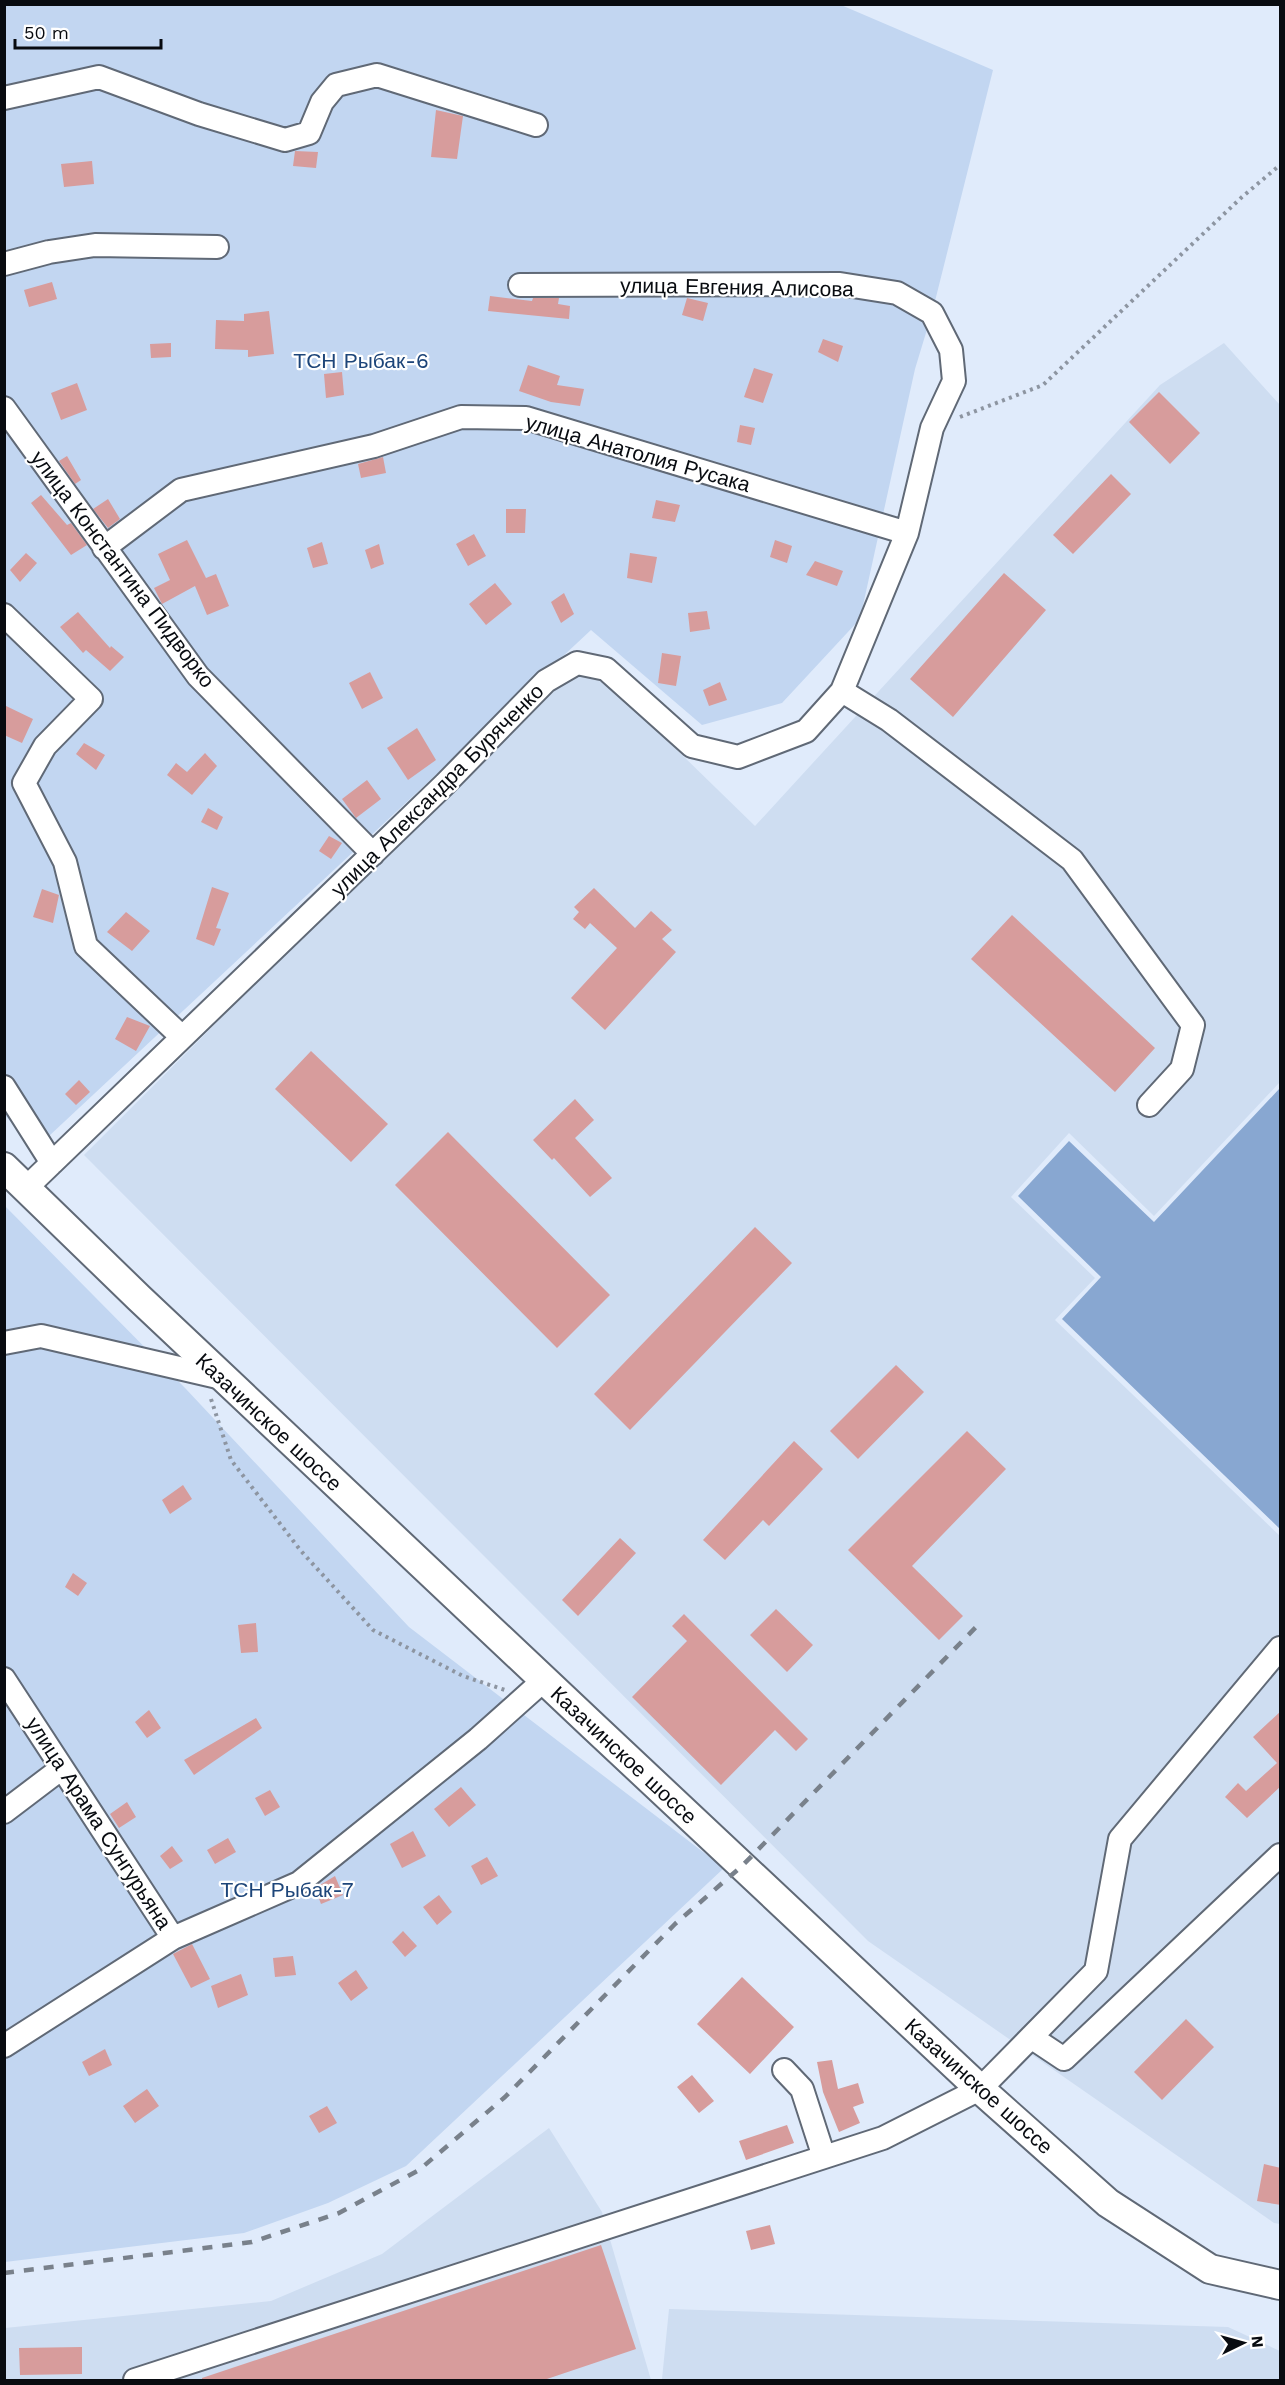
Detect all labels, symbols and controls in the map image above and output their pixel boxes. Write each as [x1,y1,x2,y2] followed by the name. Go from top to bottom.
[15,12,160,50] scale bar
[24,22,69,43] text: 50 m
[620,272,854,302] street label: улица Евгения Алисова
[293,348,429,373] park label: ТСН Рыбак-6
[523,409,754,497] street label: улица Анатолия Русака
[26,446,220,692] street label: улица Константина Пидворко
[325,678,549,902] street label: улица Александра Буряченко
[191,1348,347,1496] street label: Казачинское шоссе
[546,1681,702,1829] street label: Казачинское шоссе
[21,1712,177,1934] street label: улица Арама Сунгурьяна
[220,1877,354,1902] park label: ТСН Рыбак-7
[900,2013,1058,2159] street label: Казачинское шоссе
[1213,2313,1273,2373] north arrow
[1247,2335,1267,2348] text: N

